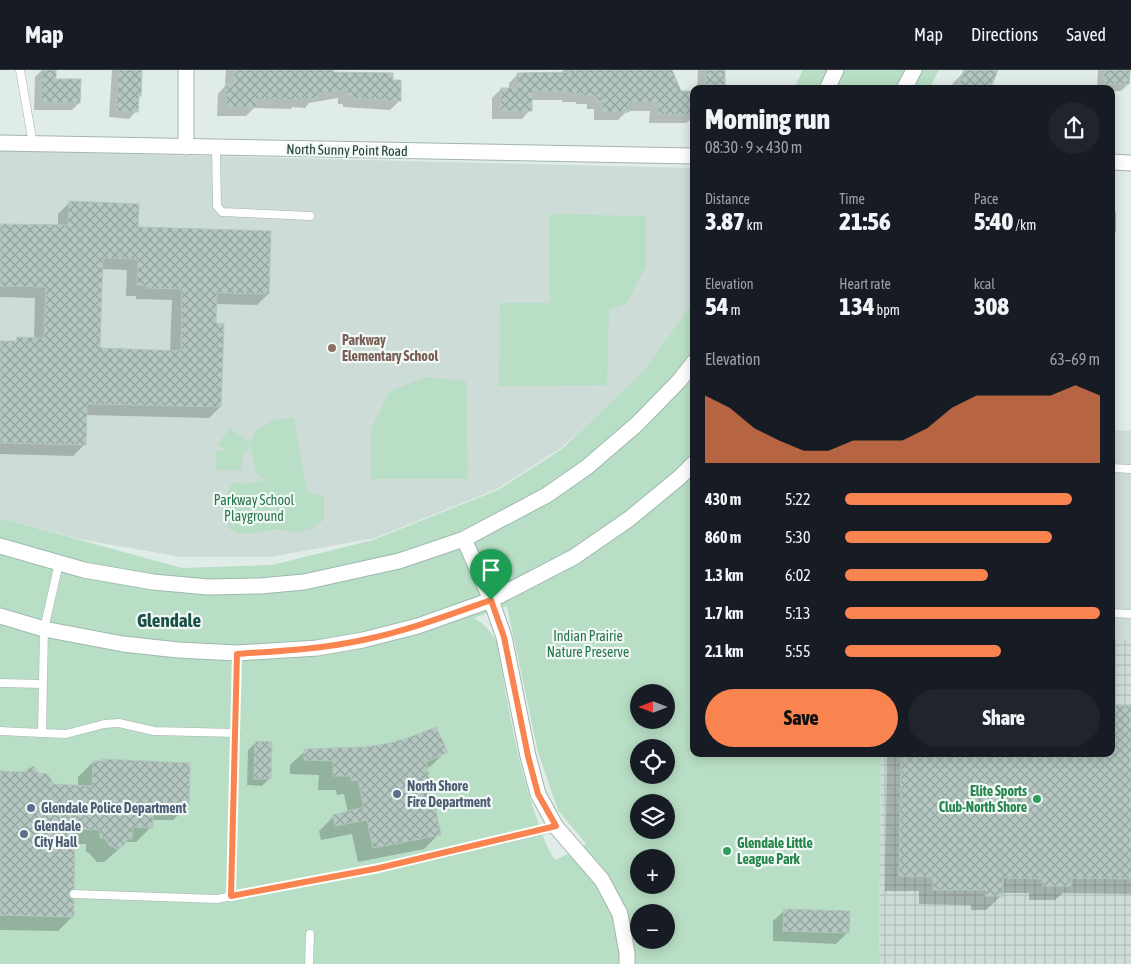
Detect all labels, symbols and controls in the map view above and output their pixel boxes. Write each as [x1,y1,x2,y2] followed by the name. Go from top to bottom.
[25,21,64,48] text: Map
[914,24,943,45] text: Map
[971,24,1038,45] text: Directions
[1066,24,1106,45] text: Saved
[1048,102,1100,154] button: share
[705,103,830,135] text: Morning run
[705,138,802,156] text: 08:30 · 9 × 430 m
[286,141,408,159] street label: North Sunny Point Road
[705,191,750,207] text: Distance
[839,191,865,207] text: Time
[974,191,998,207] text: Pace
[705,207,745,235] text: 3.87
[839,207,891,235] text: 21:56
[974,207,1013,235] text: 5:40
[745,217,763,233] text: km
[1013,217,1036,233] text: /km
[705,276,754,292] text: Elevation
[839,276,891,292] text: Heart rate
[974,276,995,292] text: kcal
[705,292,729,320] text: 54
[839,292,875,320] text: 134
[974,292,1009,320] text: 308
[729,302,741,318] text: m
[875,302,900,318] text: bpm
[342,332,438,364] place label: Parkway Elementary School
[326,342,338,354] marker: Parkway Elementary School
[705,350,760,368] text: Elevation
[1050,350,1100,368] text: 63–69 m
[705,490,741,508] text: 430 m
[785,490,810,508] text: 5:22
[214,492,295,524] park label: Parkway School Playground
[705,528,741,546] text: 860 m
[785,528,810,546] text: 5:30
[470,549,512,600] pin
[477,556,505,584] icon: arrive
[705,566,744,584] text: 1.3 km
[785,566,811,584] text: 6:02
[705,604,744,622] text: 1.7 km
[785,604,810,622] text: 5:13
[137,609,201,631] district label: Glendale
[547,628,629,660] park label: Indian Prairie Nature Preserve
[705,642,744,660] text: 2.1 km
[785,642,810,660] text: 5:55
[630,684,675,729] north arrow
[630,684,675,949] map controls
[705,689,898,747] button: Save
[908,689,1100,747] button: Share
[630,739,675,784] button: locate
[407,778,491,810] place label: North Shore Fire Department
[939,783,1027,815] place label: Elite Sports Club-North Shore
[391,788,403,800] marker: North Shore Fire Department
[1031,793,1043,805] marker: Elite Sports Club-North Shore
[630,794,675,839] button: layers
[41,800,186,816] place label: Glendale Police Department
[25,802,37,814] marker: Glendale Police Department
[34,818,81,850] place label: Glendale City Hall
[18,828,30,840] marker: Glendale City Hall
[737,835,813,867] place label: Glendale Little League Park
[721,845,733,857] marker: Glendale Little League Park
[630,849,675,894] button: +
[630,904,675,949] button: −

